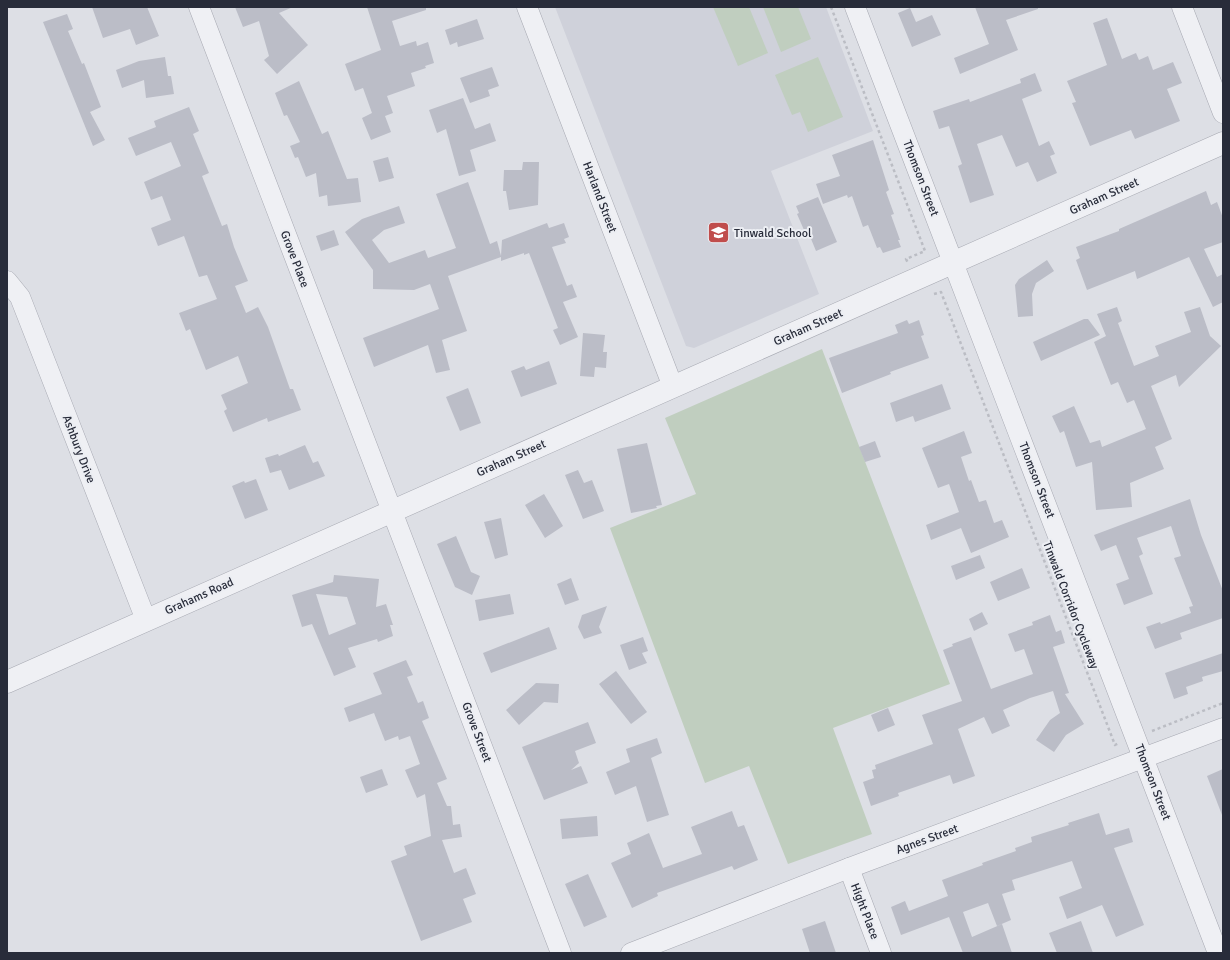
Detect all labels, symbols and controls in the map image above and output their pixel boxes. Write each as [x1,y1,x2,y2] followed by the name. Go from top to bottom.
[899,138,942,218] street label: Thomson Street
[579,159,620,235] street label: Harland Street
[1067,175,1141,218] street label: Graham Street
[705,220,731,246] school or university icon: Tinwald School
[734,226,812,241] place label: Tinwald School
[277,228,312,290] street label: Grove Place
[771,306,845,349] street label: Graham Street
[59,413,98,485] street label: Ashbury Drive
[474,437,548,480] street label: Graham Street
[1015,440,1058,520] street label: Thomson Street
[1039,539,1102,672] street label: Tinwald Corridor Cycleway
[162,575,236,618] street label: Grahams Road
[458,700,495,764] street label: Grove Street
[1131,742,1174,822] street label: Thomson Street
[894,821,960,858] street label: Agnes Street
[847,881,882,941] street label: Hight Place

